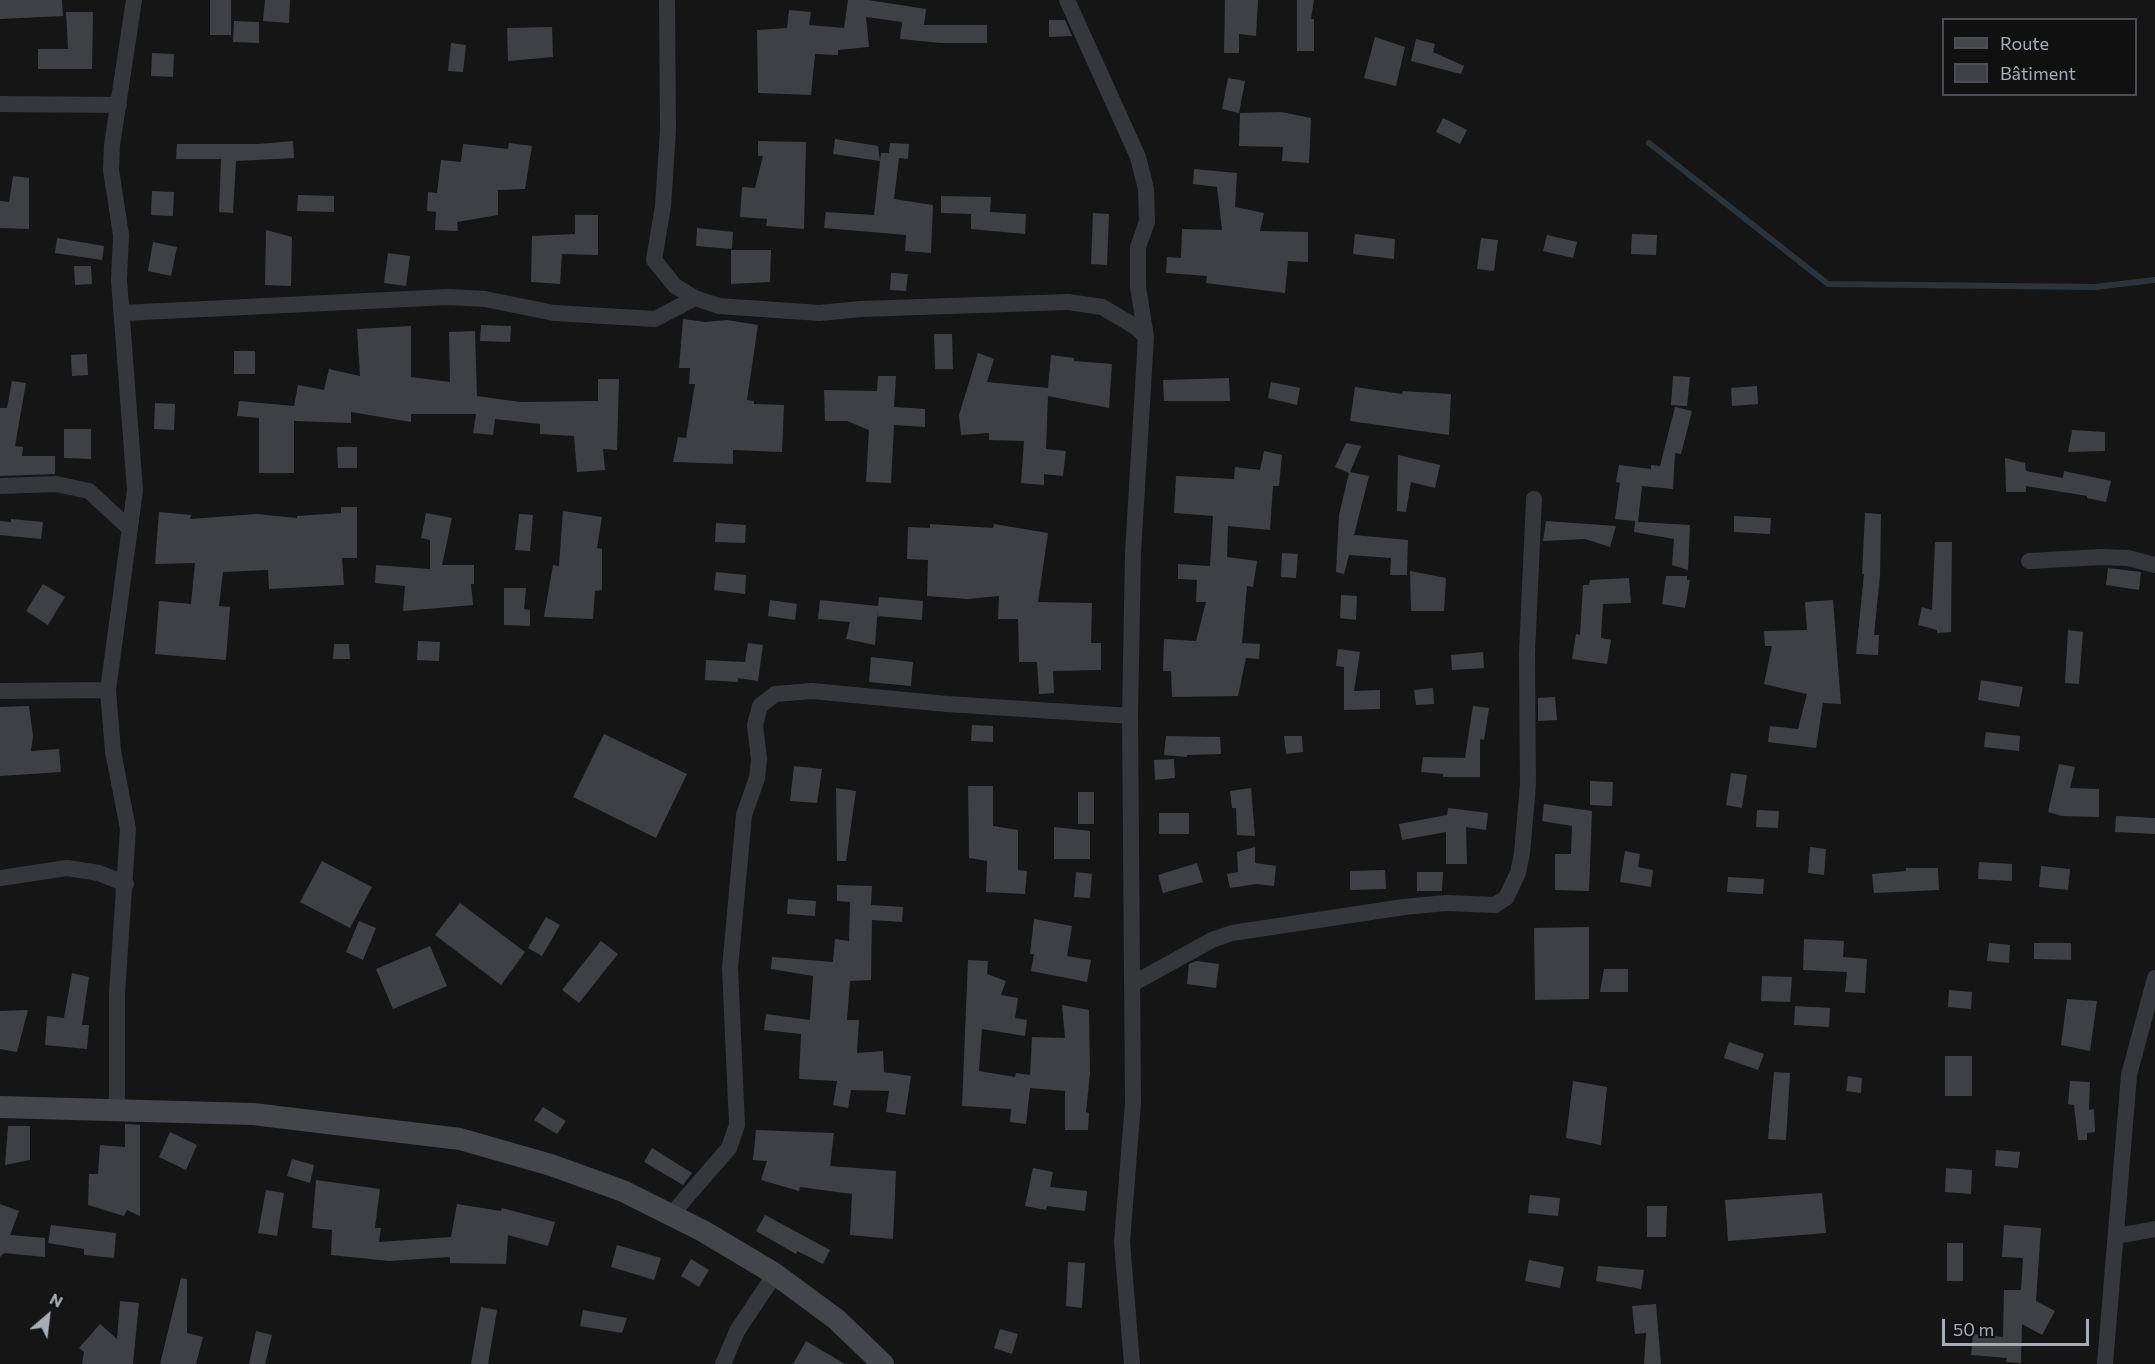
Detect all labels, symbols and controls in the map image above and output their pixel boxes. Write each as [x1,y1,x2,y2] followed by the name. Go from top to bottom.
[1942,18,2137,96] legend
[2000,32,2049,54] text: Route
[2000,62,2076,84] text: Bâtiment
[18,1286,78,1346] north arrow
[47,1288,66,1311] text: N
[1945,1307,2092,1345] scale bar
[1953,1318,1994,1340] text: 50 m

